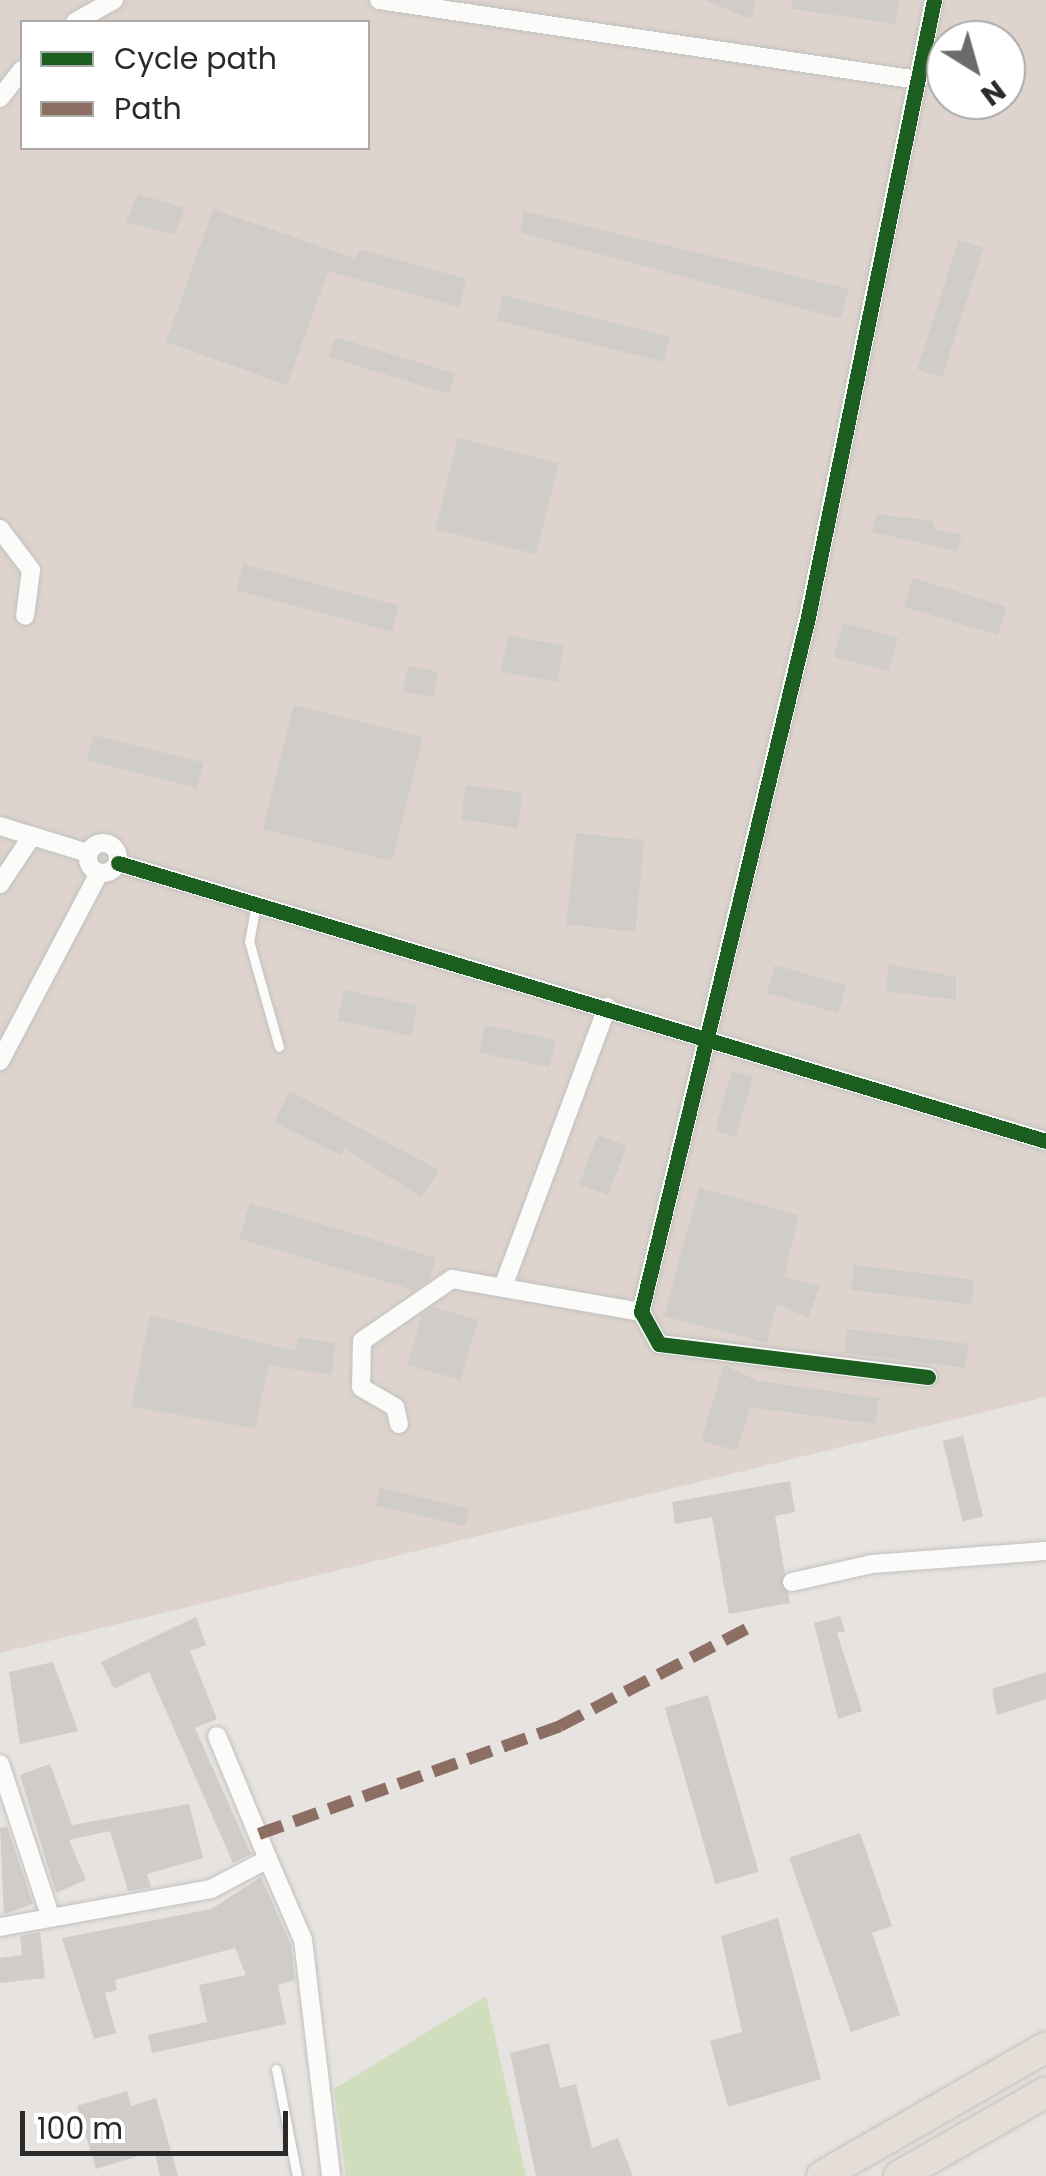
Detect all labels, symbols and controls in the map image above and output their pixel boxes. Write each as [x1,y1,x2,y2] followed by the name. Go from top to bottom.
[20,20,370,150] legend
[926,20,1026,120] north arrow
[114,37,277,80] text: Cycle path
[973,71,1013,115] text: N
[114,87,182,130] text: Path
[25,2091,292,2153] scale bar
[37,2107,123,2150] text: 100 m

